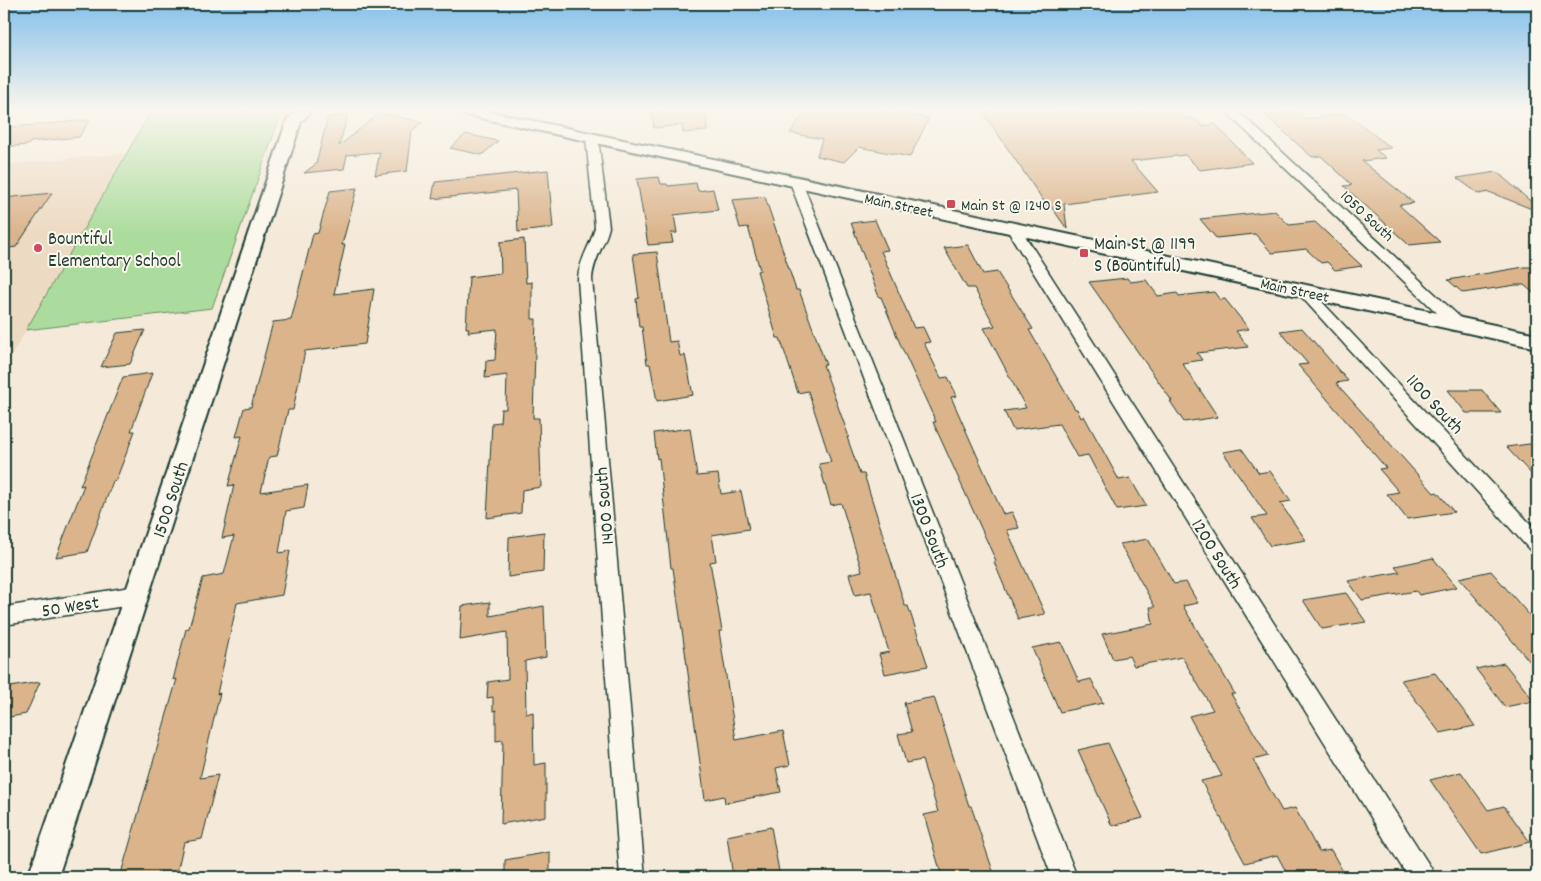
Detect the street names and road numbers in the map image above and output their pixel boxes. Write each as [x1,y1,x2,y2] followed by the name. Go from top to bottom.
[1334,186,1398,248] street label: 1050 South
[862,188,935,225] street label: Main Street
[1258,273,1331,310] street label: Main Street
[1398,369,1469,442] street label: 1100 South
[147,458,197,542] street label: 1500 South
[590,466,623,546] street label: 1400 South
[901,490,954,573] street label: 1300 South
[1183,515,1247,595] street label: 1200 South
[40,591,101,626] street label: 50 West

